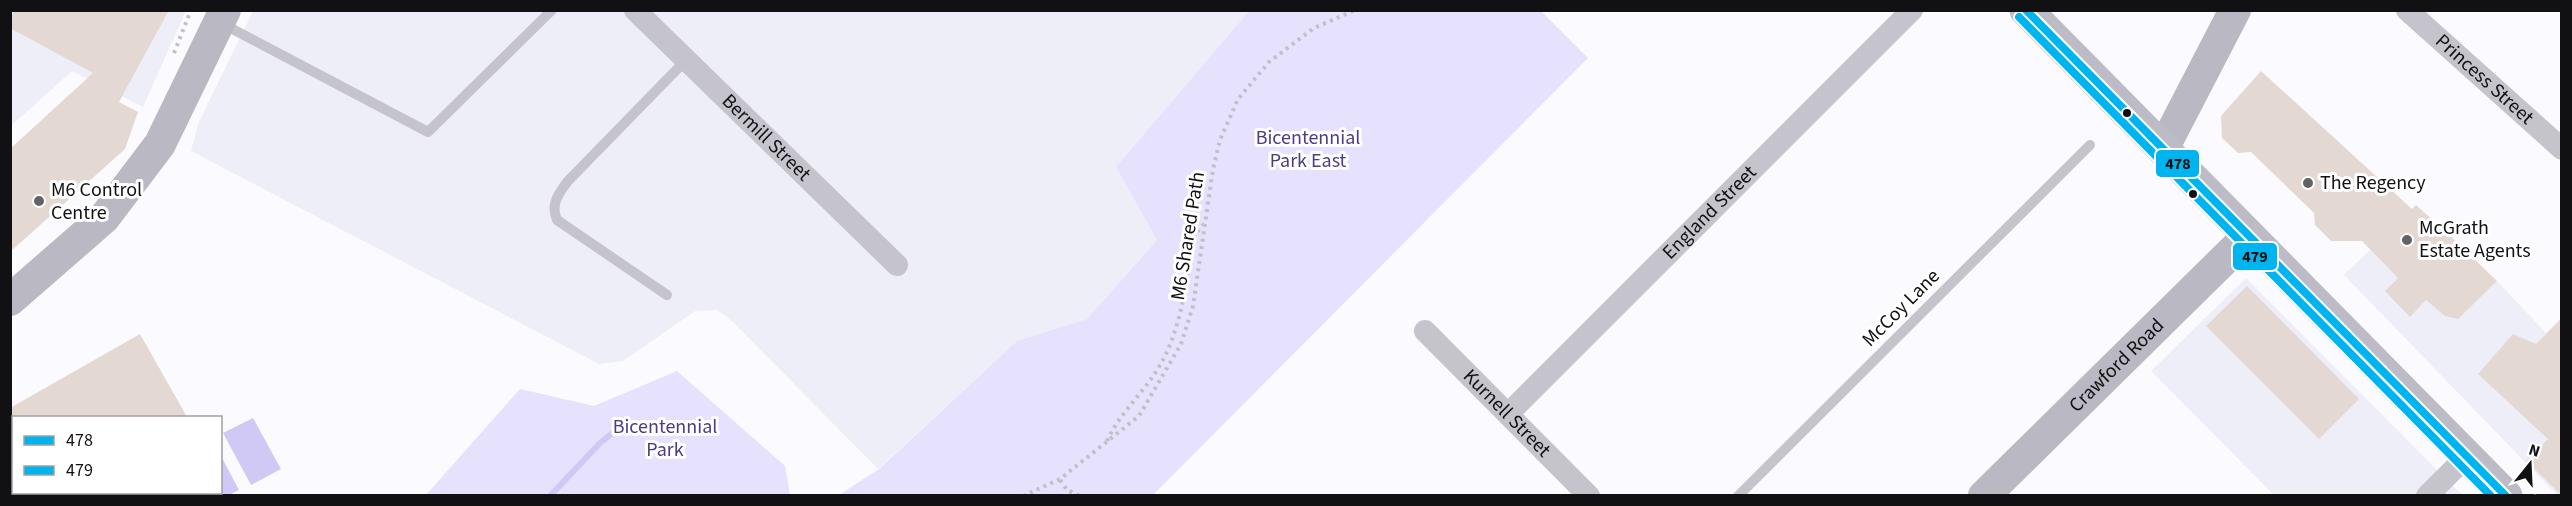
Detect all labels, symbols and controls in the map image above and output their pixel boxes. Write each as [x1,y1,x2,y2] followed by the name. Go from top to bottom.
[2429,28,2540,131] street label: Princess Street
[715,88,817,188] street label: Bermill Street
[2121,107,2133,119] unlabelled marker
[1256,124,1360,175] park label: Bicentennial Park East
[2155,149,2200,178] line badge: 478
[2165,153,2191,175] text: 478
[1656,159,1763,266] street label: England Street
[2320,169,2426,197] place label: The Regency
[1164,170,1212,302] street label: M6 Shared Path
[51,176,142,227] place label: M6 Control Centre
[2301,176,2315,190] marker: The Regency
[2187,188,2199,200] unlabelled marker
[32,194,46,208] marker: M6 Control Centre
[2419,214,2531,265] place label: McGrath Estate Agents
[2400,233,2414,247] marker: McGrath Estate Agents
[2232,242,2278,271] line badge: 479
[2242,246,2268,268] text: 479
[1856,263,1946,353] street label: McCoy Lane
[2063,312,2170,419] street label: Crawford Road
[1457,363,1557,464] street label: Kurnell Street
[613,413,717,464] park label: Bicentennial Park
[12,416,222,494] legend
[66,428,93,453] text: 478
[2500,434,2560,494] north arrow
[2526,439,2543,463] text: N
[66,458,93,483] text: 479

